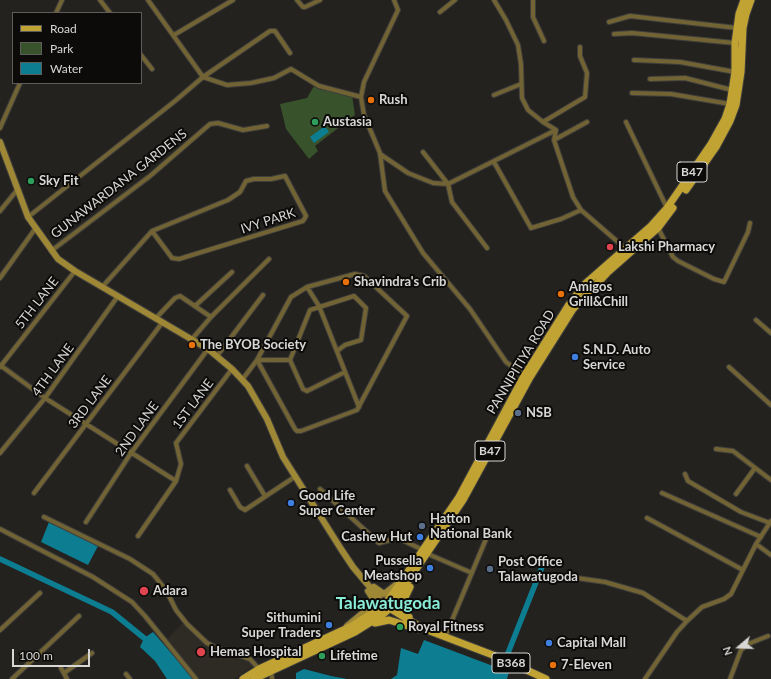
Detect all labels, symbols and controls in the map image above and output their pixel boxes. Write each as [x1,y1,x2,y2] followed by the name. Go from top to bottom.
[12,12,142,84] legend
[50,21,77,36] text: Road
[50,41,73,56] text: Park
[50,61,83,76] text: Water
[379,92,407,108] place label: Rush
[366,95,376,105] marker: Rush
[323,114,372,130] place label: Austasia
[310,117,320,127] marker: Austasia
[48,126,190,242] street label: GUNAWARDANA GARDENS
[677,162,707,182] road number: B47
[39,173,78,189] place label: Sky Fit
[26,176,36,186] marker: Sky Fit
[239,205,297,237] street label: IVY PARK
[618,239,715,255] place label: Lakshi Pharmacy
[605,242,615,252] marker: Lakshi Pharmacy
[12,274,62,332] street label: 5TH LANE
[354,274,446,290] place label: Shavindra's Crib
[341,277,351,287] marker: Shavindra's Crib
[569,279,628,310] place label: Amigos Grill&Chill
[556,289,566,299] marker: Amigos Grill&Chill
[484,307,558,417] street label: PANNIPITIYA ROAD
[200,337,306,353] place label: The BYOB Society
[187,340,197,350] marker: The BYOB Society
[29,341,77,399] street label: 4TH LANE
[583,342,651,373] place label: S.N.D. Auto Service
[570,352,580,362] marker: S.N.D. Auto Service
[65,373,115,431] street label: 3RD LANE
[169,376,217,432] street label: 1ST LANE
[112,399,162,459] street label: 2ND LANE
[526,405,552,421] place label: NSB
[513,408,523,418] marker: NSB
[475,441,505,461] road number: B47
[299,488,375,519] place label: Good Life Super Center
[286,498,296,508] marker: Good Life Super Center
[430,511,512,542] place label: Hatton National Bank
[417,521,427,531] marker: Hatton National Bank
[341,529,412,545] place label: Cashew Hut
[415,532,425,542] marker: Cashew Hut
[364,553,422,584] place label: Pussella Meatshop
[498,554,578,585] place label: Post Office Talawatugoda
[425,563,435,573] marker: Pussella Meatshop
[485,564,495,574] marker: Post Office Talawatugoda
[153,583,187,599] place label: Adara
[138,585,150,597] marker: Adara
[336,594,440,614] district label: Talawatugoda
[242,610,321,641] place label: Sithumini Super Traders
[408,619,484,635] place label: Royal Fitness
[324,620,334,630] marker: Sithumini Super Traders
[395,622,405,632] marker: Royal Fitness
[719,627,759,667] north arrow
[557,635,626,651] place label: Capital Mall
[544,638,554,648] marker: Capital Mall
[14,641,92,667] scale bar
[210,644,301,660] place label: Hemas Hospital
[720,645,735,657] text: N
[195,646,207,658] marker: Hemas Hospital
[19,648,53,663] text: 100 m
[330,648,378,664] place label: Lifetime
[317,651,327,661] marker: Lifetime
[492,653,530,673] road number: B368
[561,657,612,673] place label: 7-Eleven
[548,660,558,670] marker: 7-Eleven

